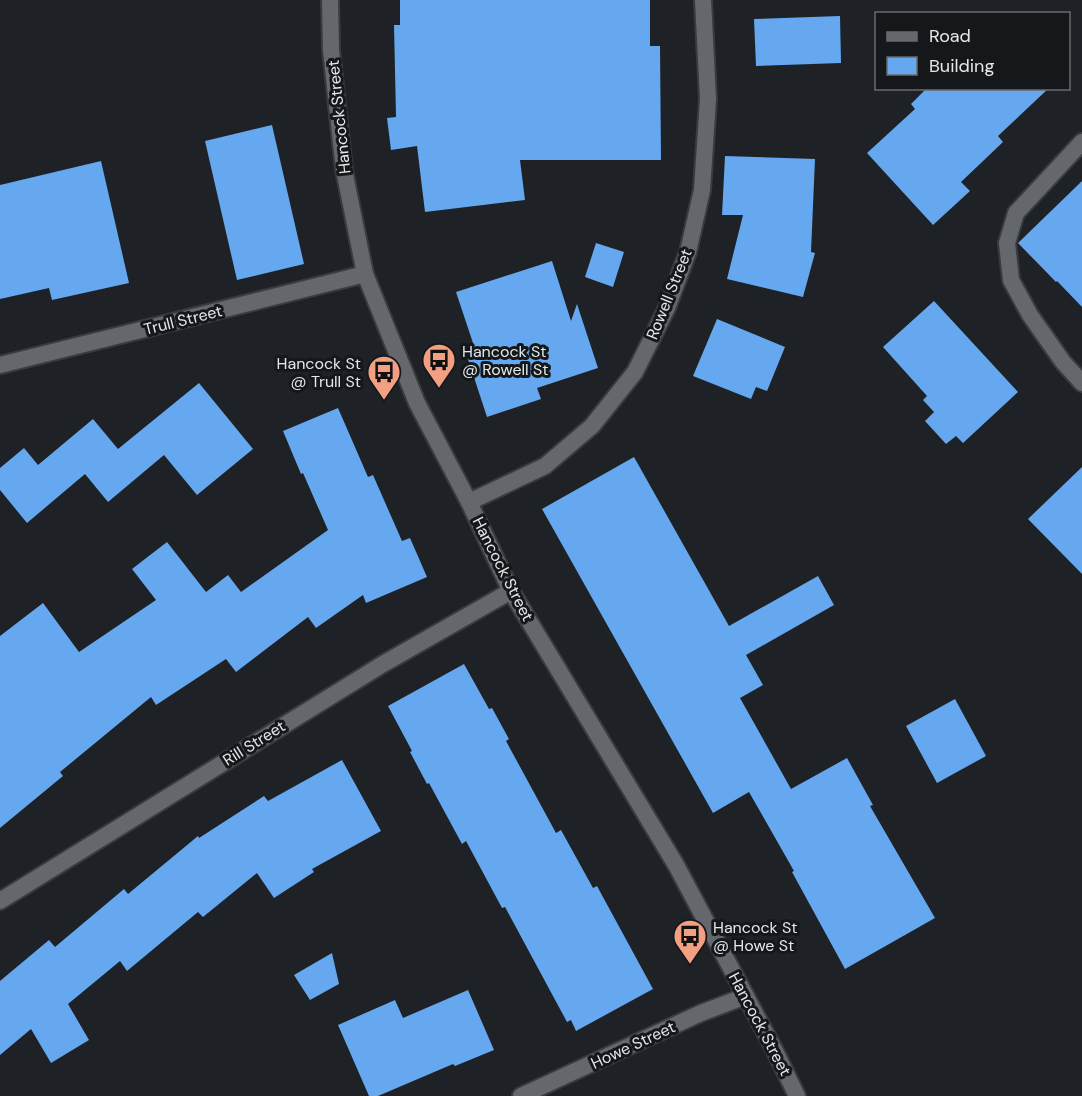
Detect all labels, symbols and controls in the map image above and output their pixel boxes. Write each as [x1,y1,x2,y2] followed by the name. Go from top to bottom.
[875,12,1070,90] legend
[929,24,971,48] text: Road
[929,54,994,78] text: Building
[323,59,355,175] street label: Hancock Street
[641,246,697,342] street label: Rowell Street
[142,300,224,340] street label: Trull Street
[462,341,548,380] place label: Hancock St @ Rowell St
[421,342,457,389] bus stop icon: Hancock St @ Rowell St
[277,353,361,392] place label: Hancock St @ Trull St
[366,354,402,401] bus stop icon: Hancock St @ Trull St
[468,513,538,625] street label: Hancock Street
[219,716,289,770] street label: Rill Street
[713,917,797,956] place label: Hancock St @ Howe St
[672,918,708,965] bus stop icon: Hancock St @ Howe St
[724,969,796,1079] street label: Hancock Street
[587,1016,679,1074] street label: Howe Street

